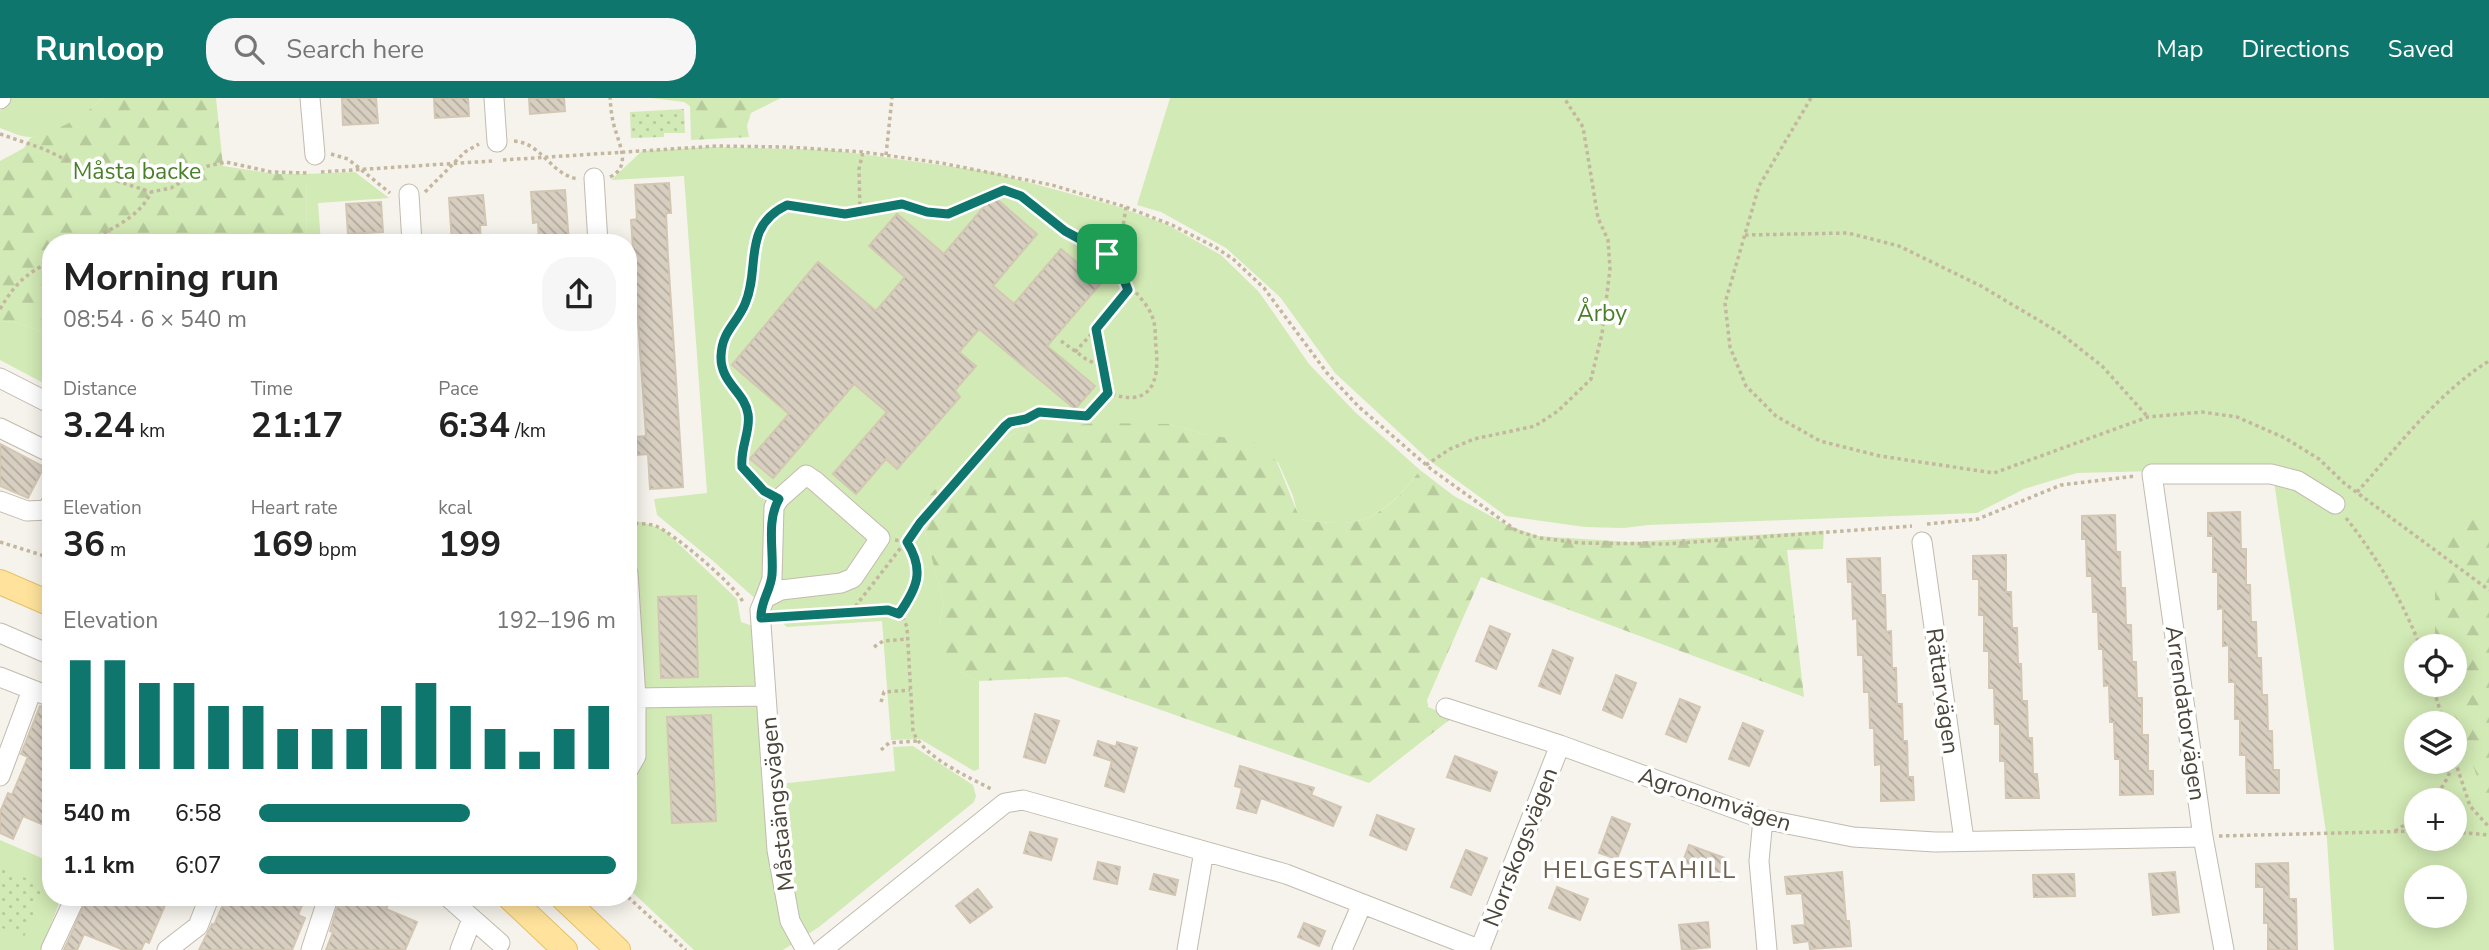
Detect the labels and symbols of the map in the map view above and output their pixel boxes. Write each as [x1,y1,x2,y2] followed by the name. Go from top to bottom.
[73,156,201,187] park label: Måsta backe
[1077,224,1137,284] pin
[1577,297,1627,329] park label: Årby
[2158,624,2213,802] street label: Arrendatorvägen
[1918,626,1967,756] street label: Rättarvägen
[753,715,802,893] street label: Måstaängsvägen
[1634,760,1795,839] street label: Agronomvägen
[1476,763,1565,931] street label: Norrskogsvägen
[1543,854,1737,886] district label: HELGESTAHILL

